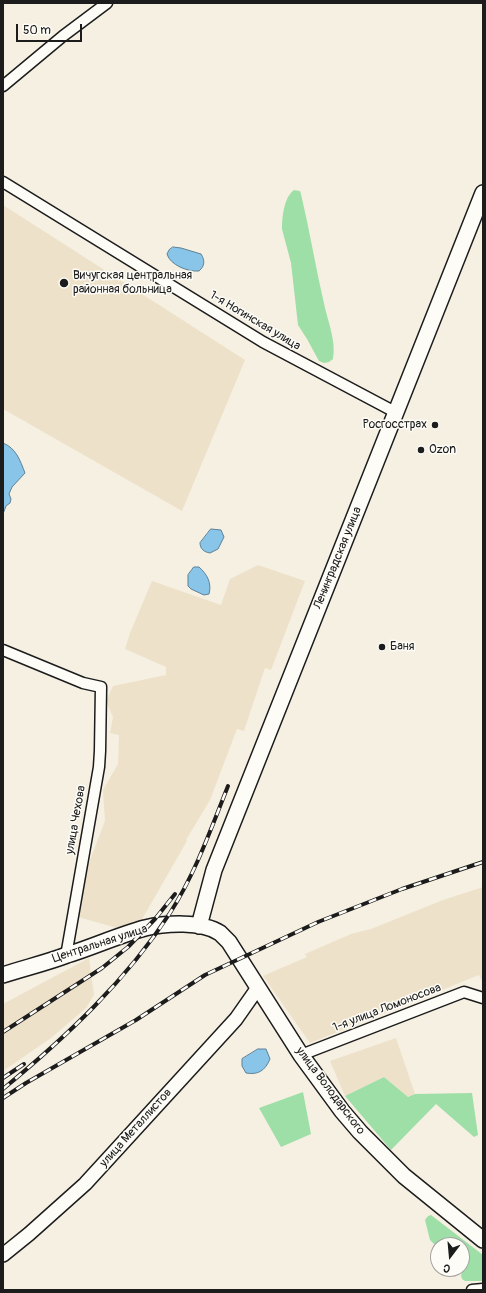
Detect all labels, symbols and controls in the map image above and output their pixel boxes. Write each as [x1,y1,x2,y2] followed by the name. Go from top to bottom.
[18,16,84,42] scale bar
[23,23,51,38] text: 50 m
[73,269,192,297] place label: Вичугская центральная районная больница
[58,277,70,289] marker: Вичугская центральная районная больница
[207,288,303,354] street label: 1-я Ногинская улица
[363,418,427,432] place label: Росгосстрах
[430,420,440,430] marker: Росгосстрах
[429,443,456,457] place label: Ozon
[416,445,426,455] marker: Ozon
[311,505,365,611] street label: Ленинградская улица
[390,640,414,654] place label: Баня
[377,642,387,652] marker: Баня
[63,785,89,855] street label: улица Чехова
[51,922,149,966] street label: Центральная улица
[331,981,443,1035] street label: 1-я улица Ломоносова
[292,1044,368,1138] street label: улица Володарского
[97,1086,175,1170] street label: улица Металлистов
[430,1237,470,1277] north arrow
[442,1261,452,1275] text: С

